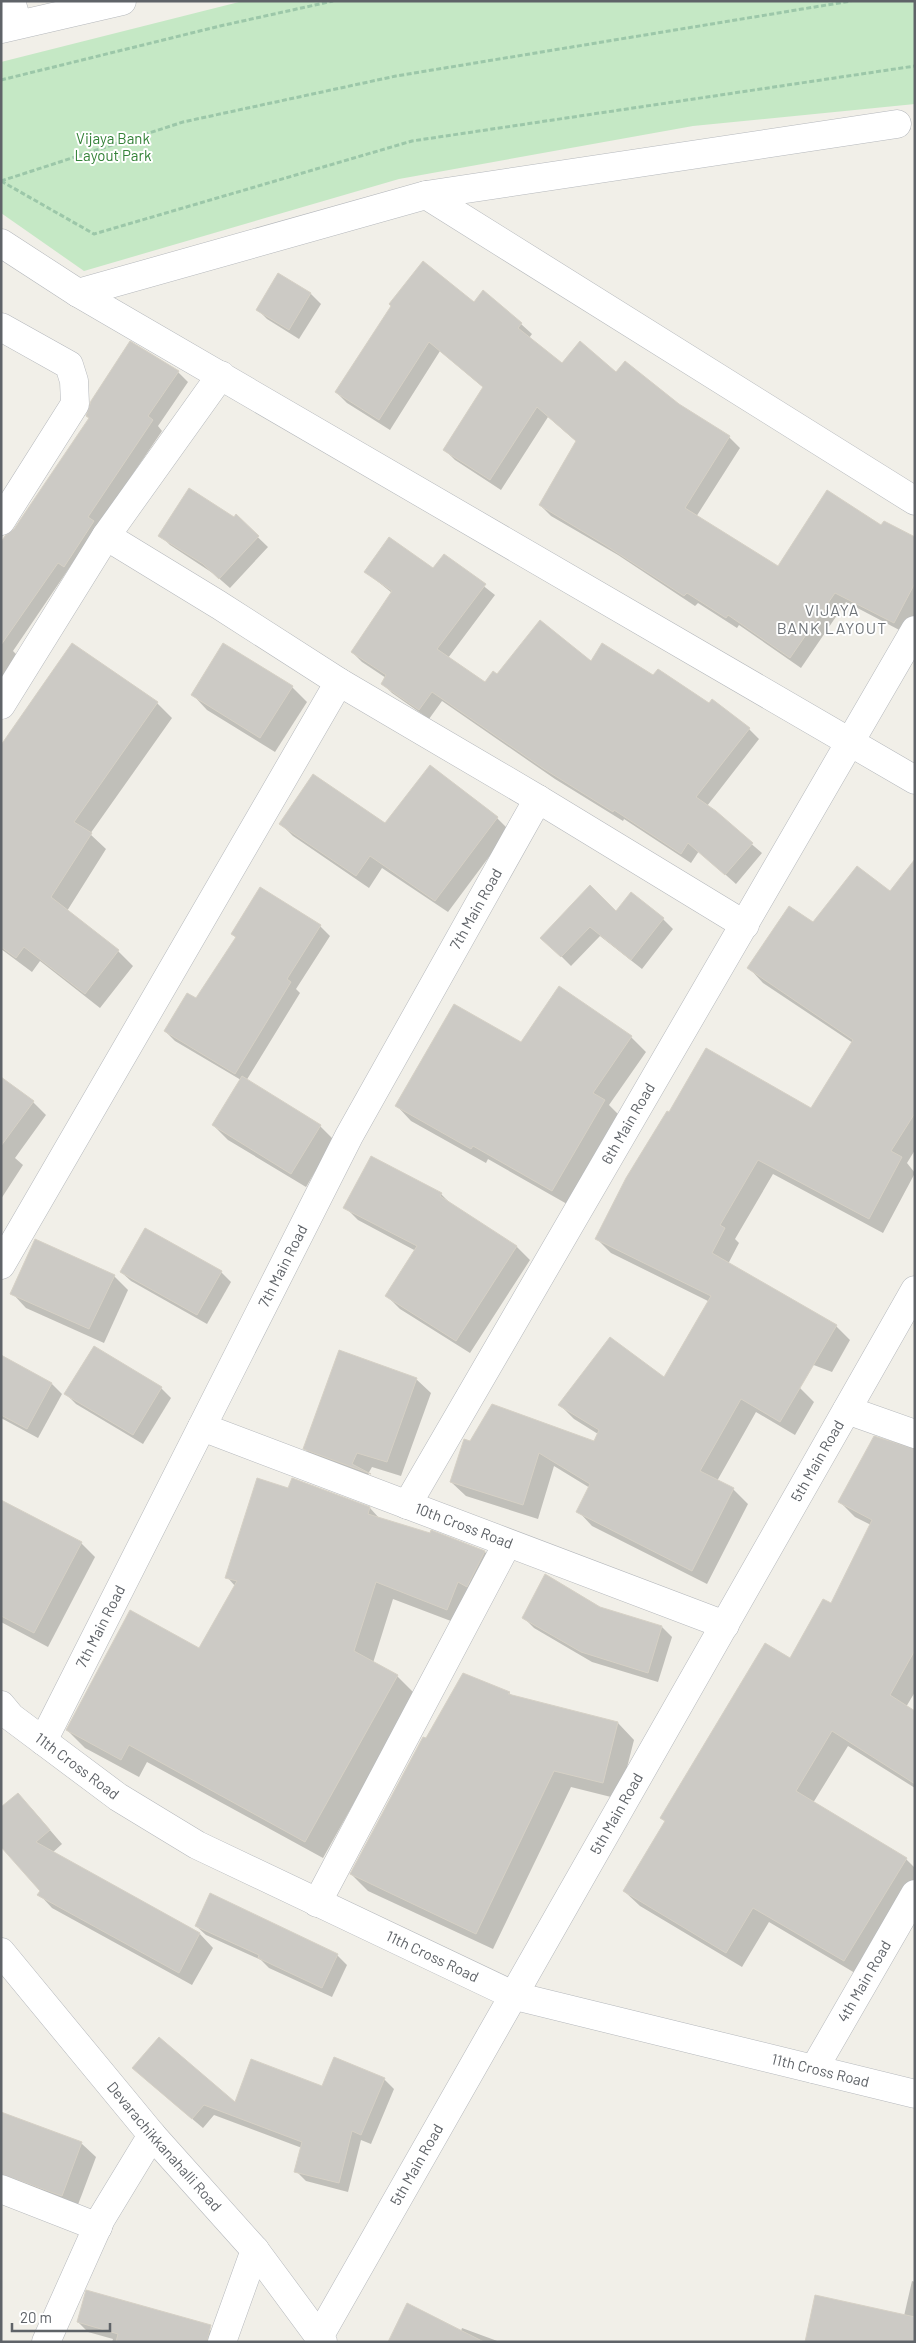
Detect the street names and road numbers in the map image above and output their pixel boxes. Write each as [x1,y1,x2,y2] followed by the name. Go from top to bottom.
[445,865,505,952] street label: 7th Main Road
[597,1079,658,1167] street label: 6th Main Road
[254,1221,311,1310] street label: 7th Main Road
[787,1417,847,1504] street label: 5th Main Road
[413,1498,516,1552] street label: 10th Cross Road
[71,1582,128,1671] street label: 7th Main Road
[32,1728,123,1803] street label: 11th Cross Road
[586,1769,646,1857] street label: 5th Main Road
[383,1926,482,1985] street label: 11th Cross Road
[833,1937,894,2025] street label: 4th Main Road
[770,2049,871,2090] street label: 11th Cross Road
[104,2078,226,2215] street label: Devarachikkanahalli Road
[386,2121,446,2208] street label: 5th Main Road

